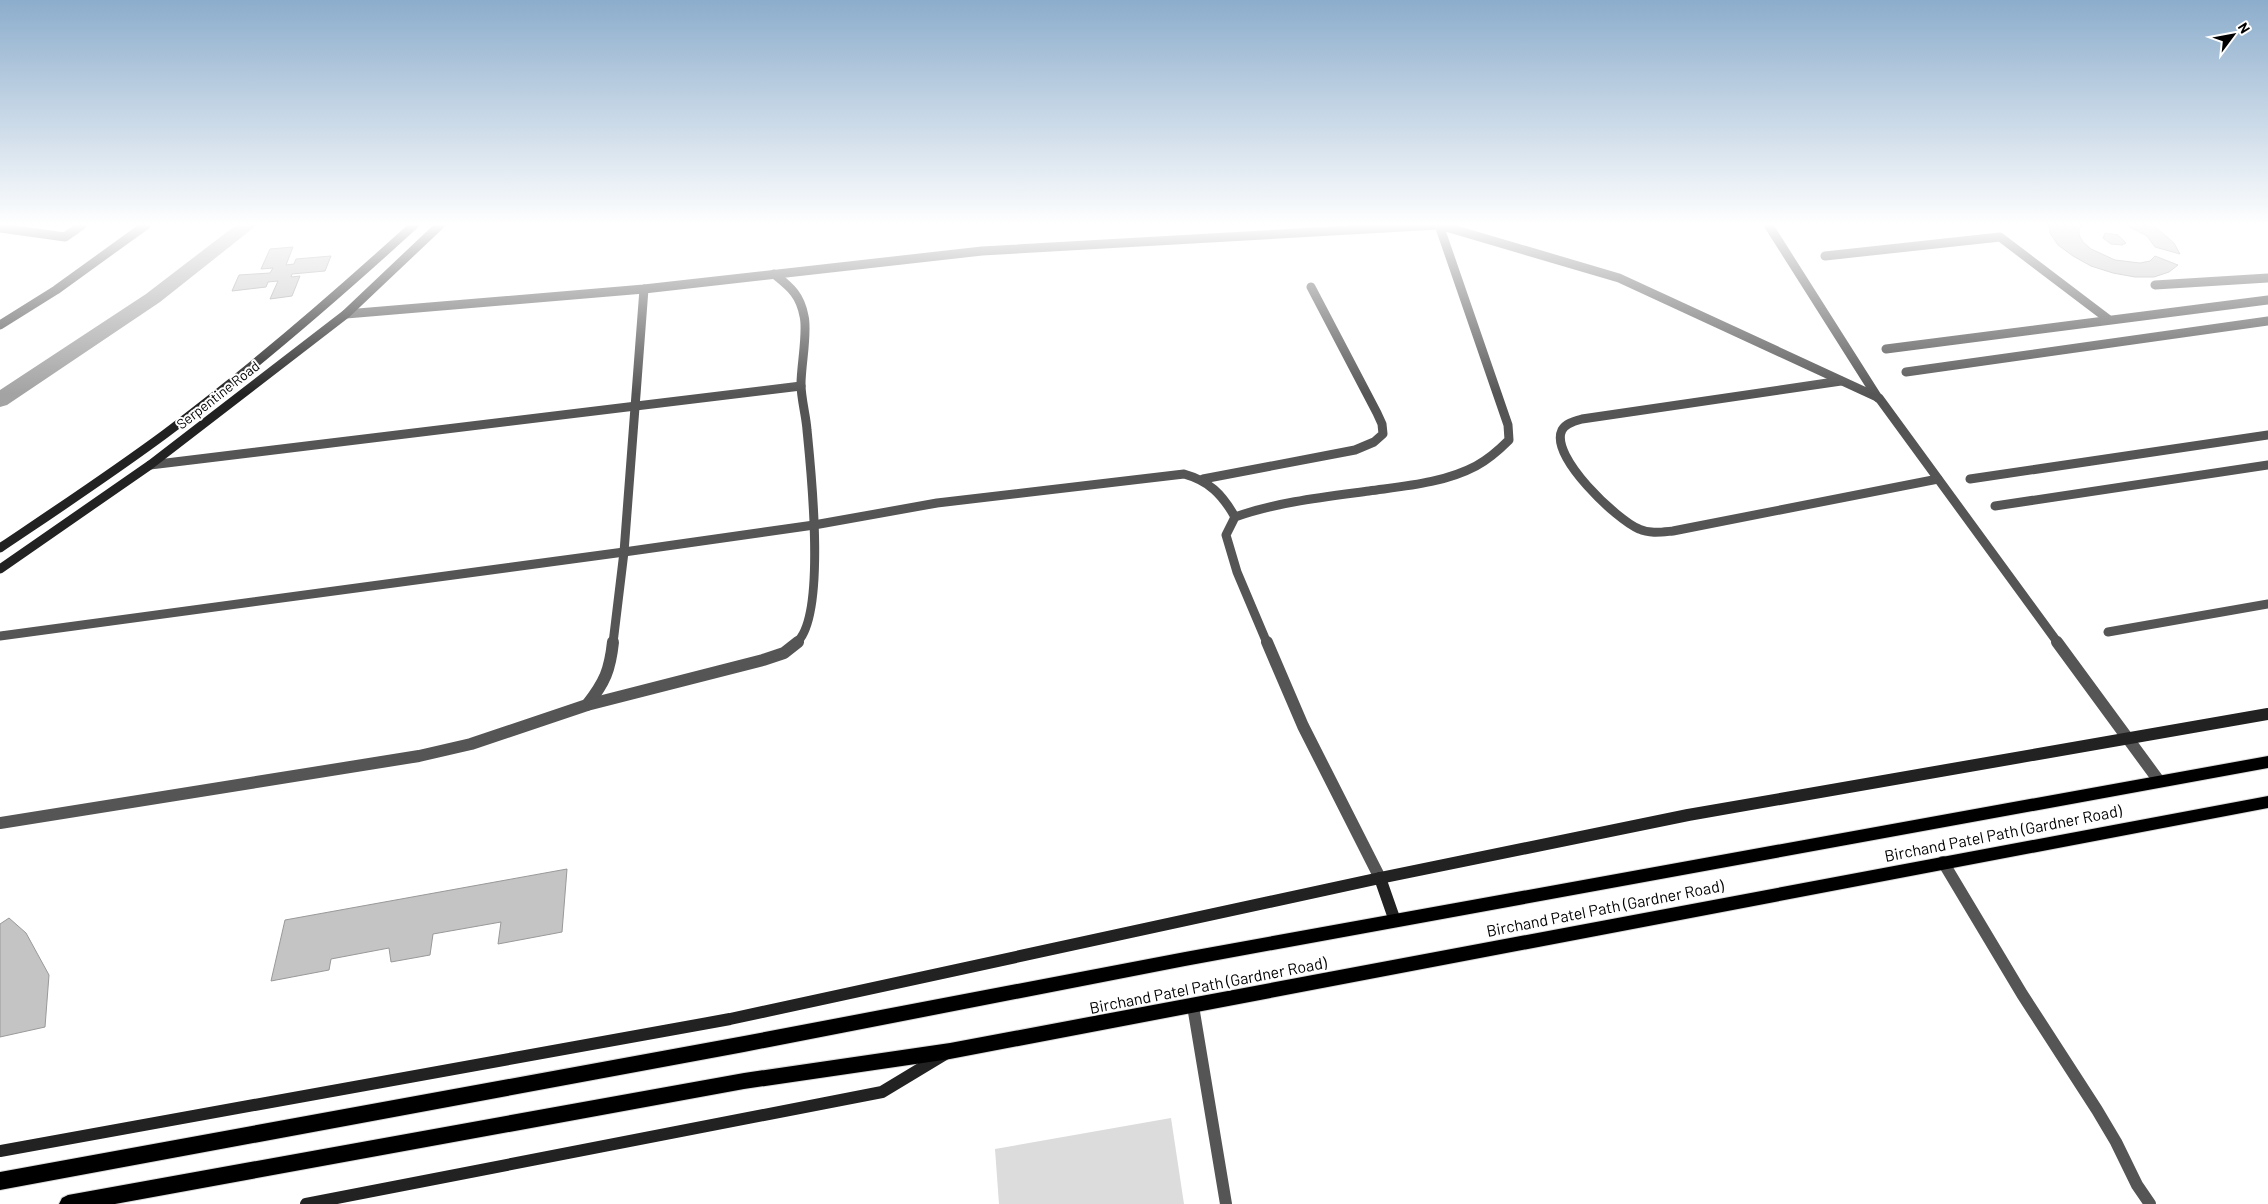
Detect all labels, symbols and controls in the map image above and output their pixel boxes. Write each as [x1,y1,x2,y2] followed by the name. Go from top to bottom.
[2208,10,2258,60] north arrow
[2235,19,2254,36] text: N
[173,357,263,432] street label: Serpentine Road
[1883,800,2124,865] street label: Birchand Patel Path (Gardner Road)
[1485,875,1726,940] street label: Birchand Patel Path (Gardner Road)
[1088,952,1329,1017] street label: Birchand Patel Path (Gardner Road)

